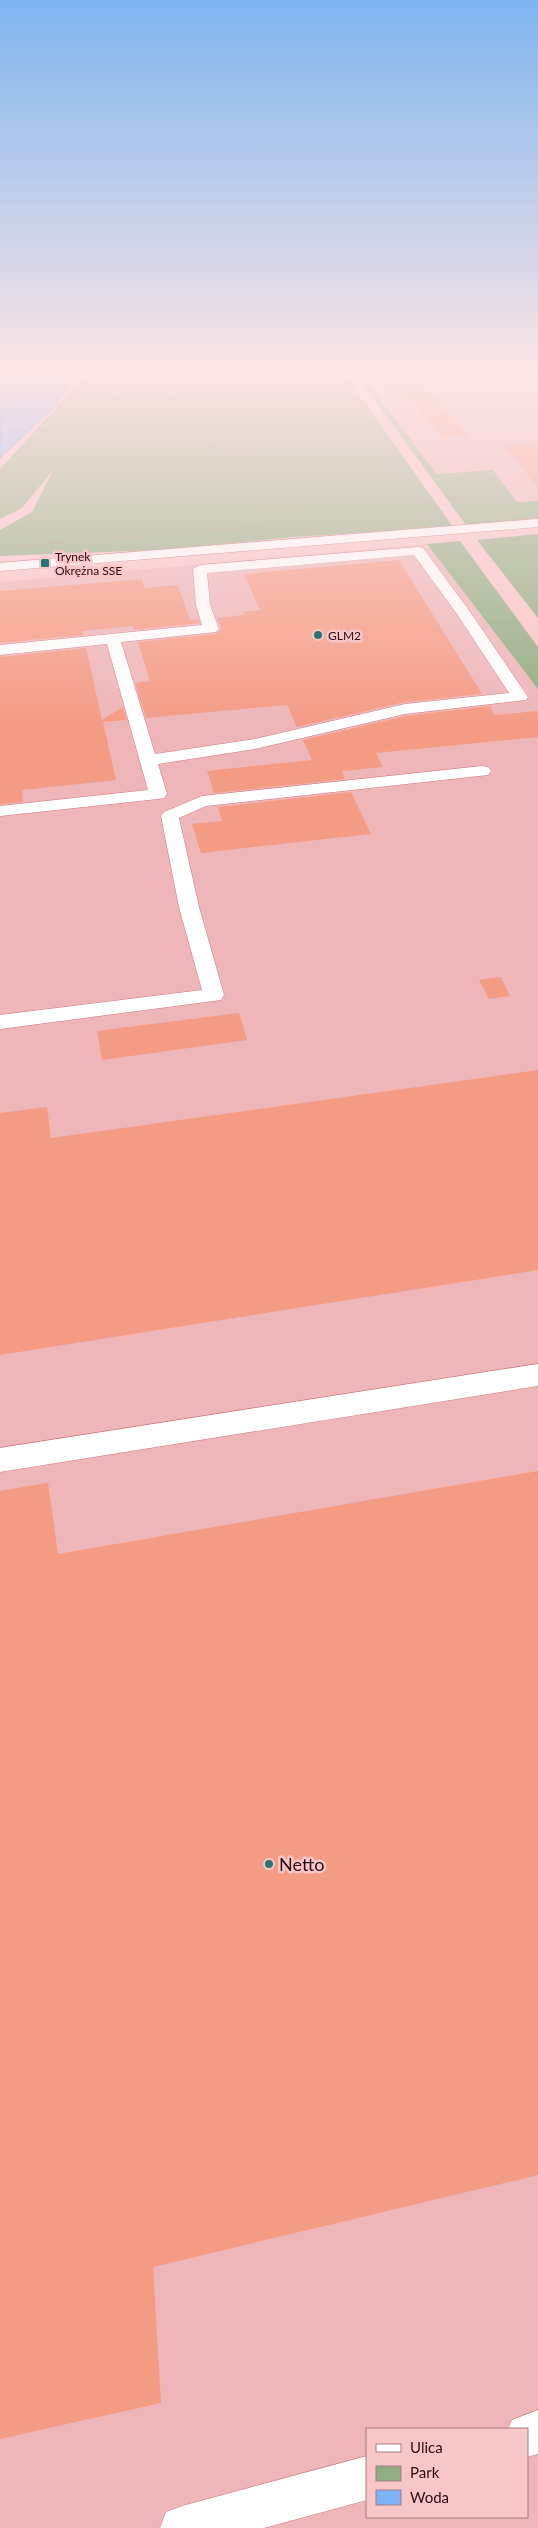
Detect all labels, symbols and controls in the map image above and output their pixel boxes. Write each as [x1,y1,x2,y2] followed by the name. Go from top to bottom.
[55,549,122,578] place label: Trynek Okrężna SSE
[39,557,51,569] marker: Trynek Okrężna SSE
[328,628,361,643] place label: GLM2
[312,629,324,641] marker: GLM2
[279,1853,324,1875] place label: Netto
[263,1858,275,1870] marker: Netto
[366,2428,528,2518] legend
[410,2438,443,2456] text: Ulica
[410,2463,440,2481] text: Park
[410,2488,449,2506] text: Woda

